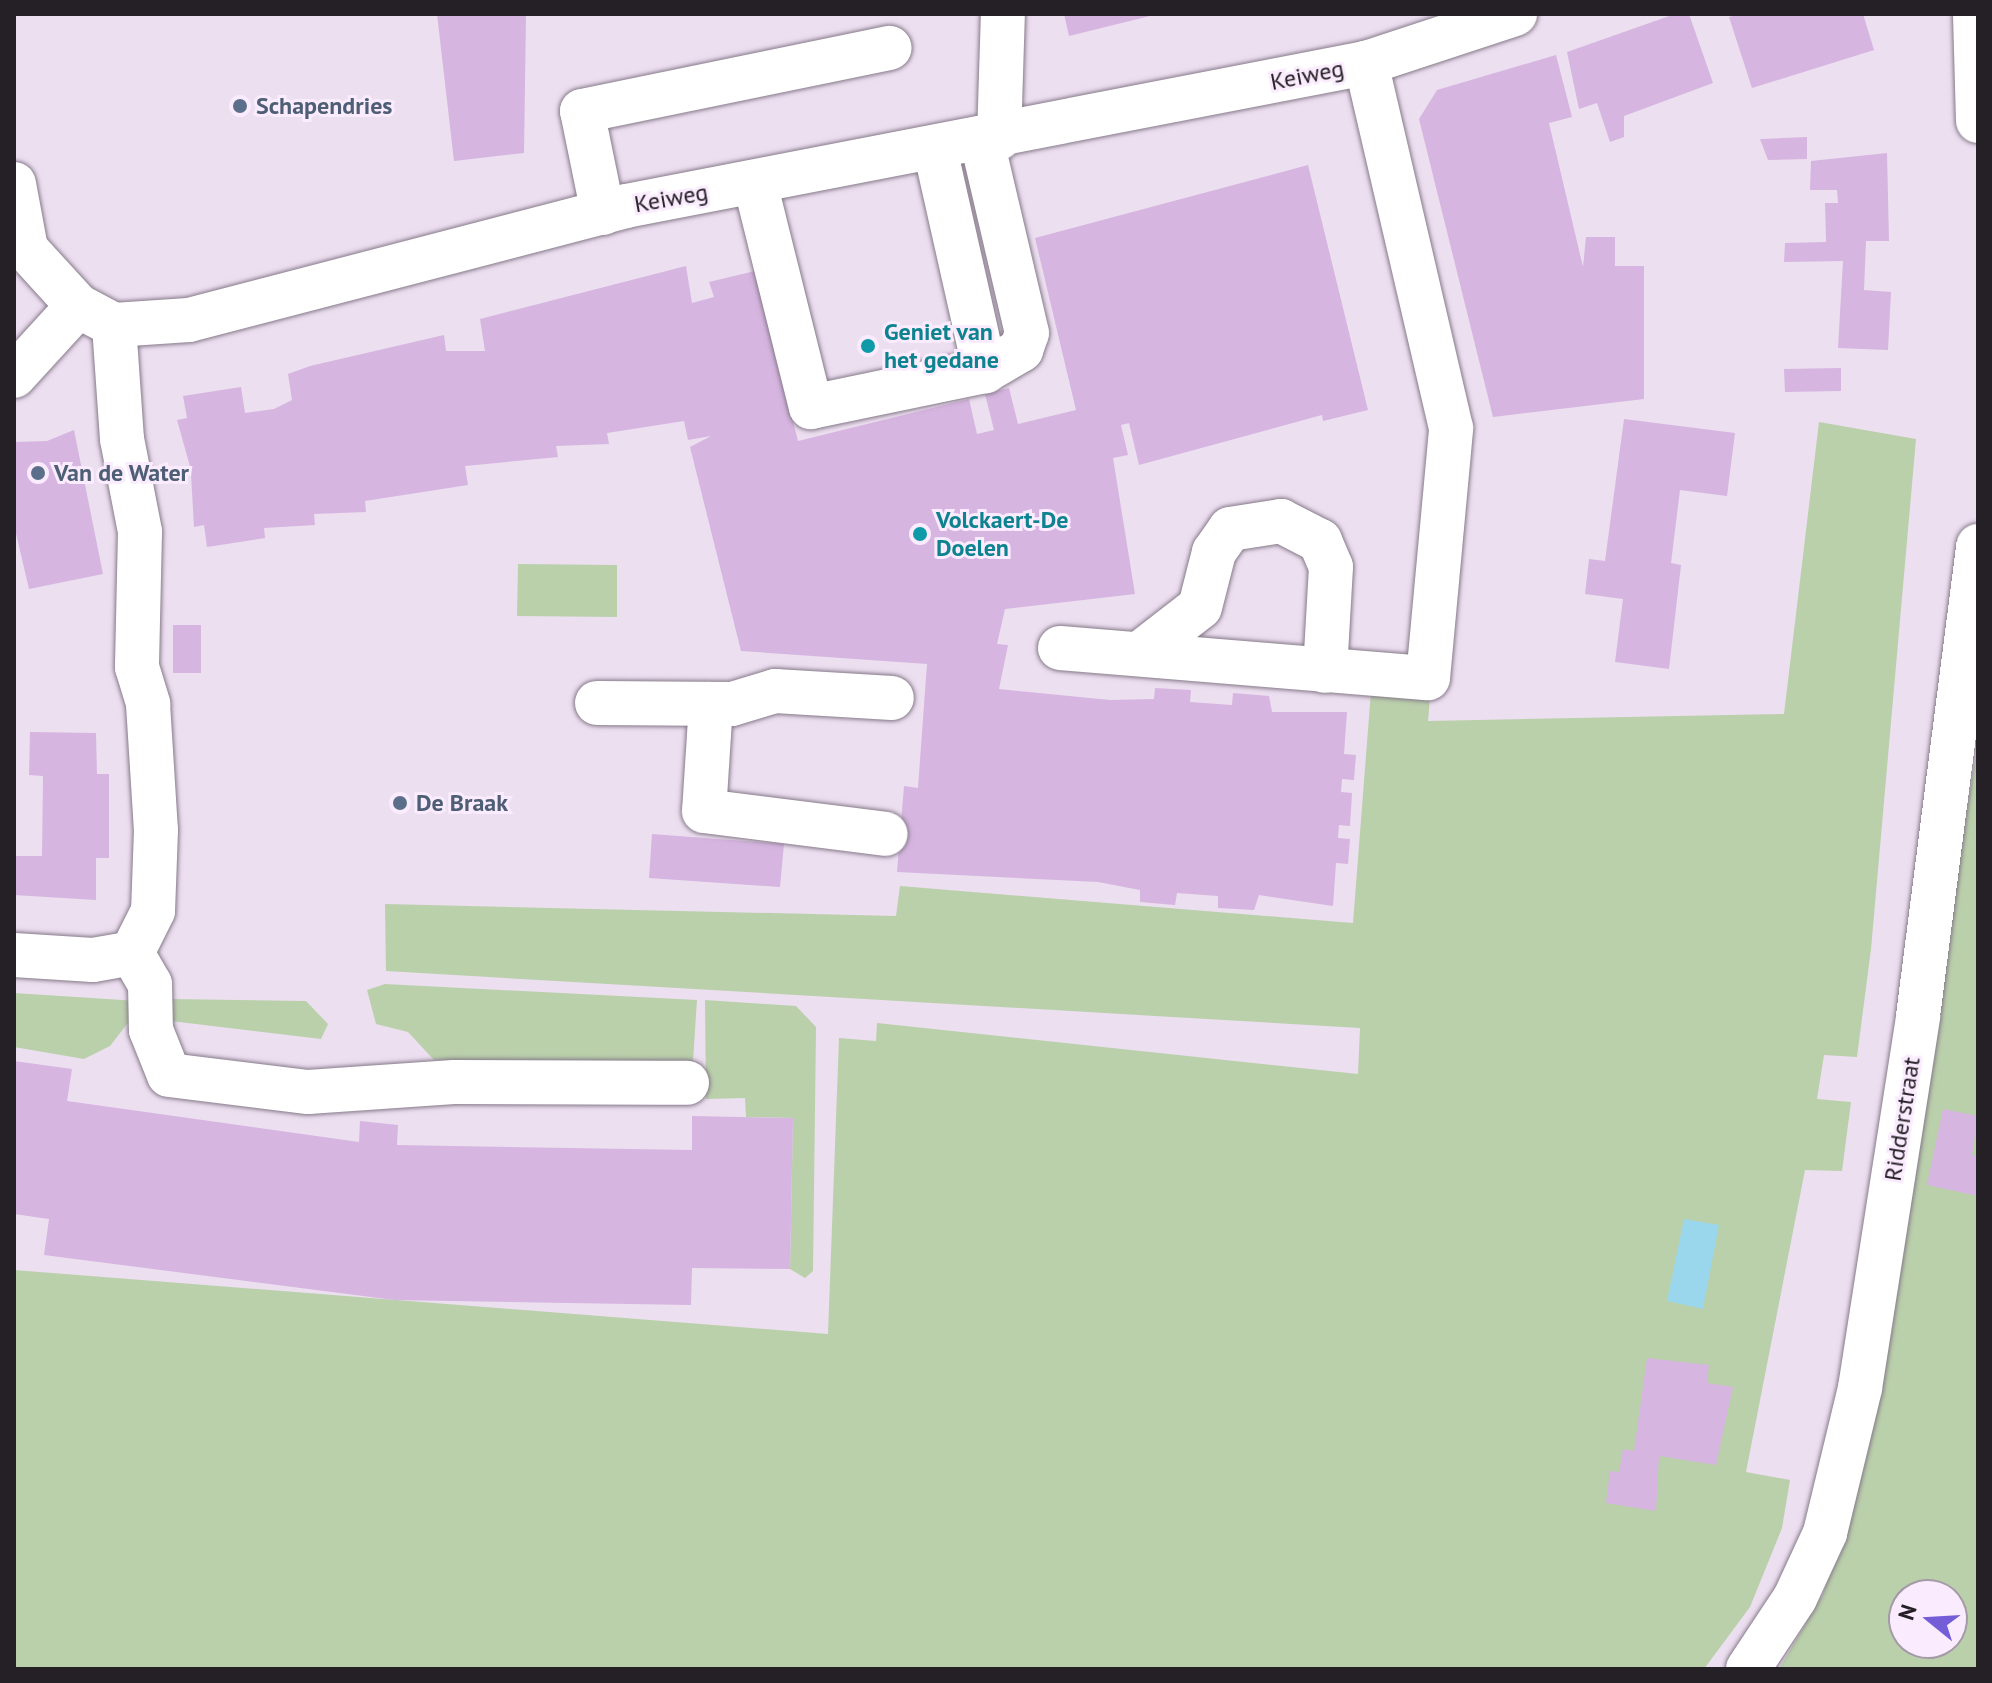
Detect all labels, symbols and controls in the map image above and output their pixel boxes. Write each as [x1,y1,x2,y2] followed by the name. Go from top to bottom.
[1268,54,1346,96] street label: Keiweg
[256,92,392,120] place label: Schapendries
[231,97,249,115] marker: Schapendries
[632,177,710,219] street label: Keiweg
[884,318,999,374] place label: Geniet van het gedane
[859,337,877,355] marker: Geniet van het gedane
[54,459,190,487] place label: Van de Water
[29,464,47,482] marker: Van de Water
[936,506,1068,562] place label: Volckaert-De Doelen
[911,525,929,543] marker: Volckaert-De Doelen
[416,789,508,817] place label: De Braak
[391,794,409,812] marker: De Braak
[1878,1055,1926,1183] street label: Ridderstraat
[1888,1579,1968,1659] north arrow
[1892,1601,1923,1623] text: N

